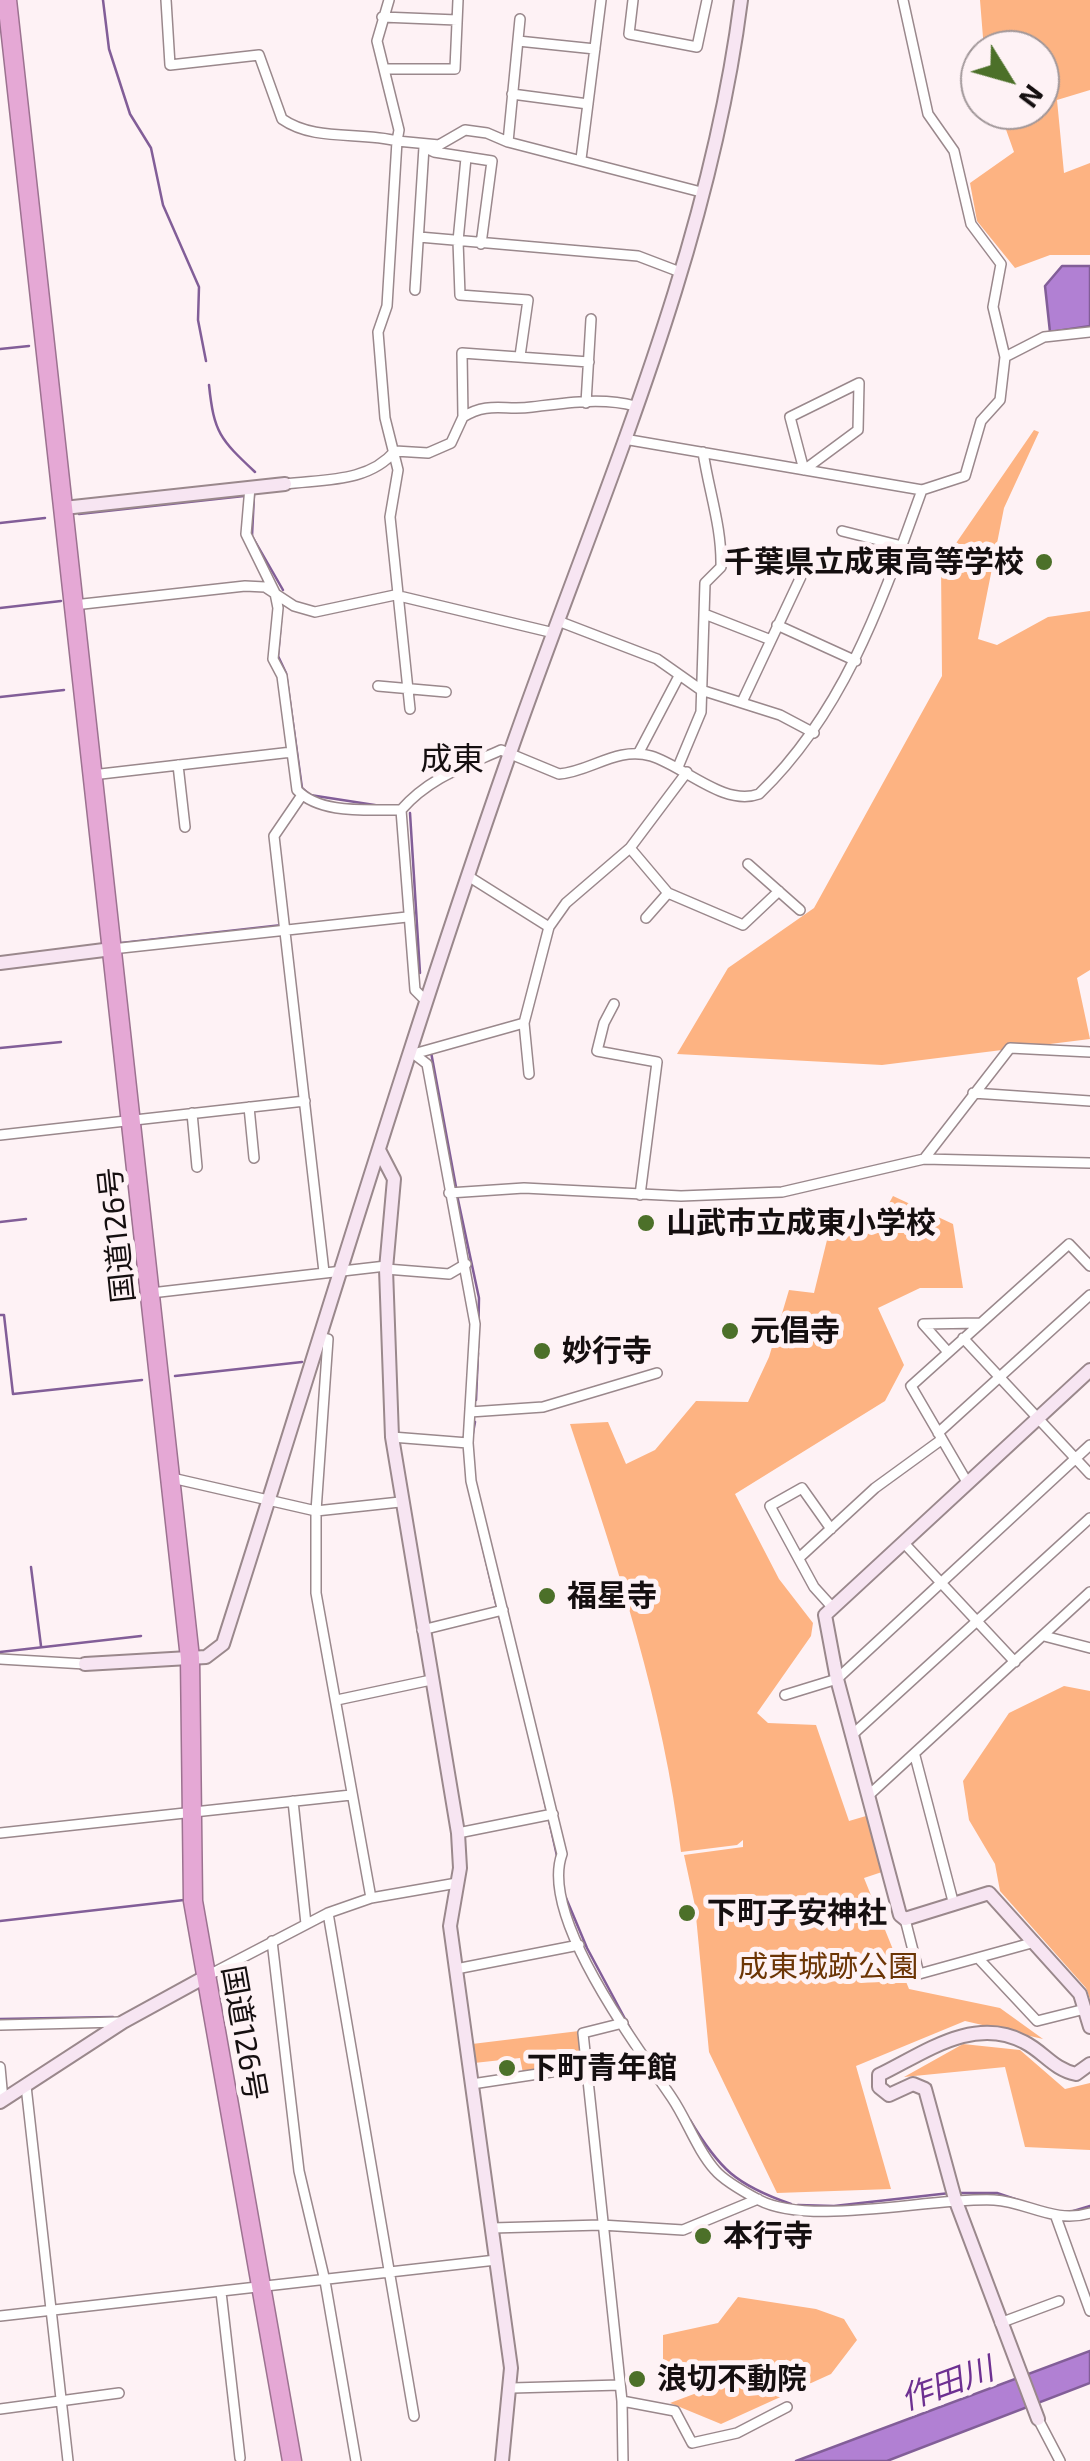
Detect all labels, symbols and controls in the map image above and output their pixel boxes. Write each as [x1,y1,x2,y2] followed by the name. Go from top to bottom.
[960,30,1060,130] north arrow
[1013,79,1052,115] text: N
[724,544,1024,580] place label: 千葉県立成東高等学校
[1033,551,1055,573] marker: 千葉県立成東高等学校
[420,740,484,778] district label: 成東
[92,1166,142,1304] street label: 国道126号
[666,1205,936,1241] place label: 山武市立成東小学校
[635,1212,657,1234] marker: 山武市立成東小学校
[750,1313,840,1349] place label: 元倡寺
[719,1320,741,1342] marker: 元倡寺
[562,1333,652,1369] place label: 妙行寺
[531,1340,553,1362] marker: 妙行寺
[567,1578,657,1614] place label: 福星寺
[536,1585,558,1607] marker: 福星寺
[707,1895,887,1931] place label: 下町子安神社
[676,1902,698,1924] marker: 下町子安神社
[738,1949,918,1985] park label: 成東城跡公園
[214,1963,274,2103] street label: 国道126号
[527,2050,677,2086] place label: 下町青年館
[496,2057,518,2079] marker: 下町青年館
[723,2218,813,2254] place label: 本行寺
[692,2225,714,2247] marker: 本行寺
[895,2350,999,2418] water label: 作田川
[657,2361,807,2397] place label: 浪切不動院
[626,2368,648,2390] marker: 浪切不動院

